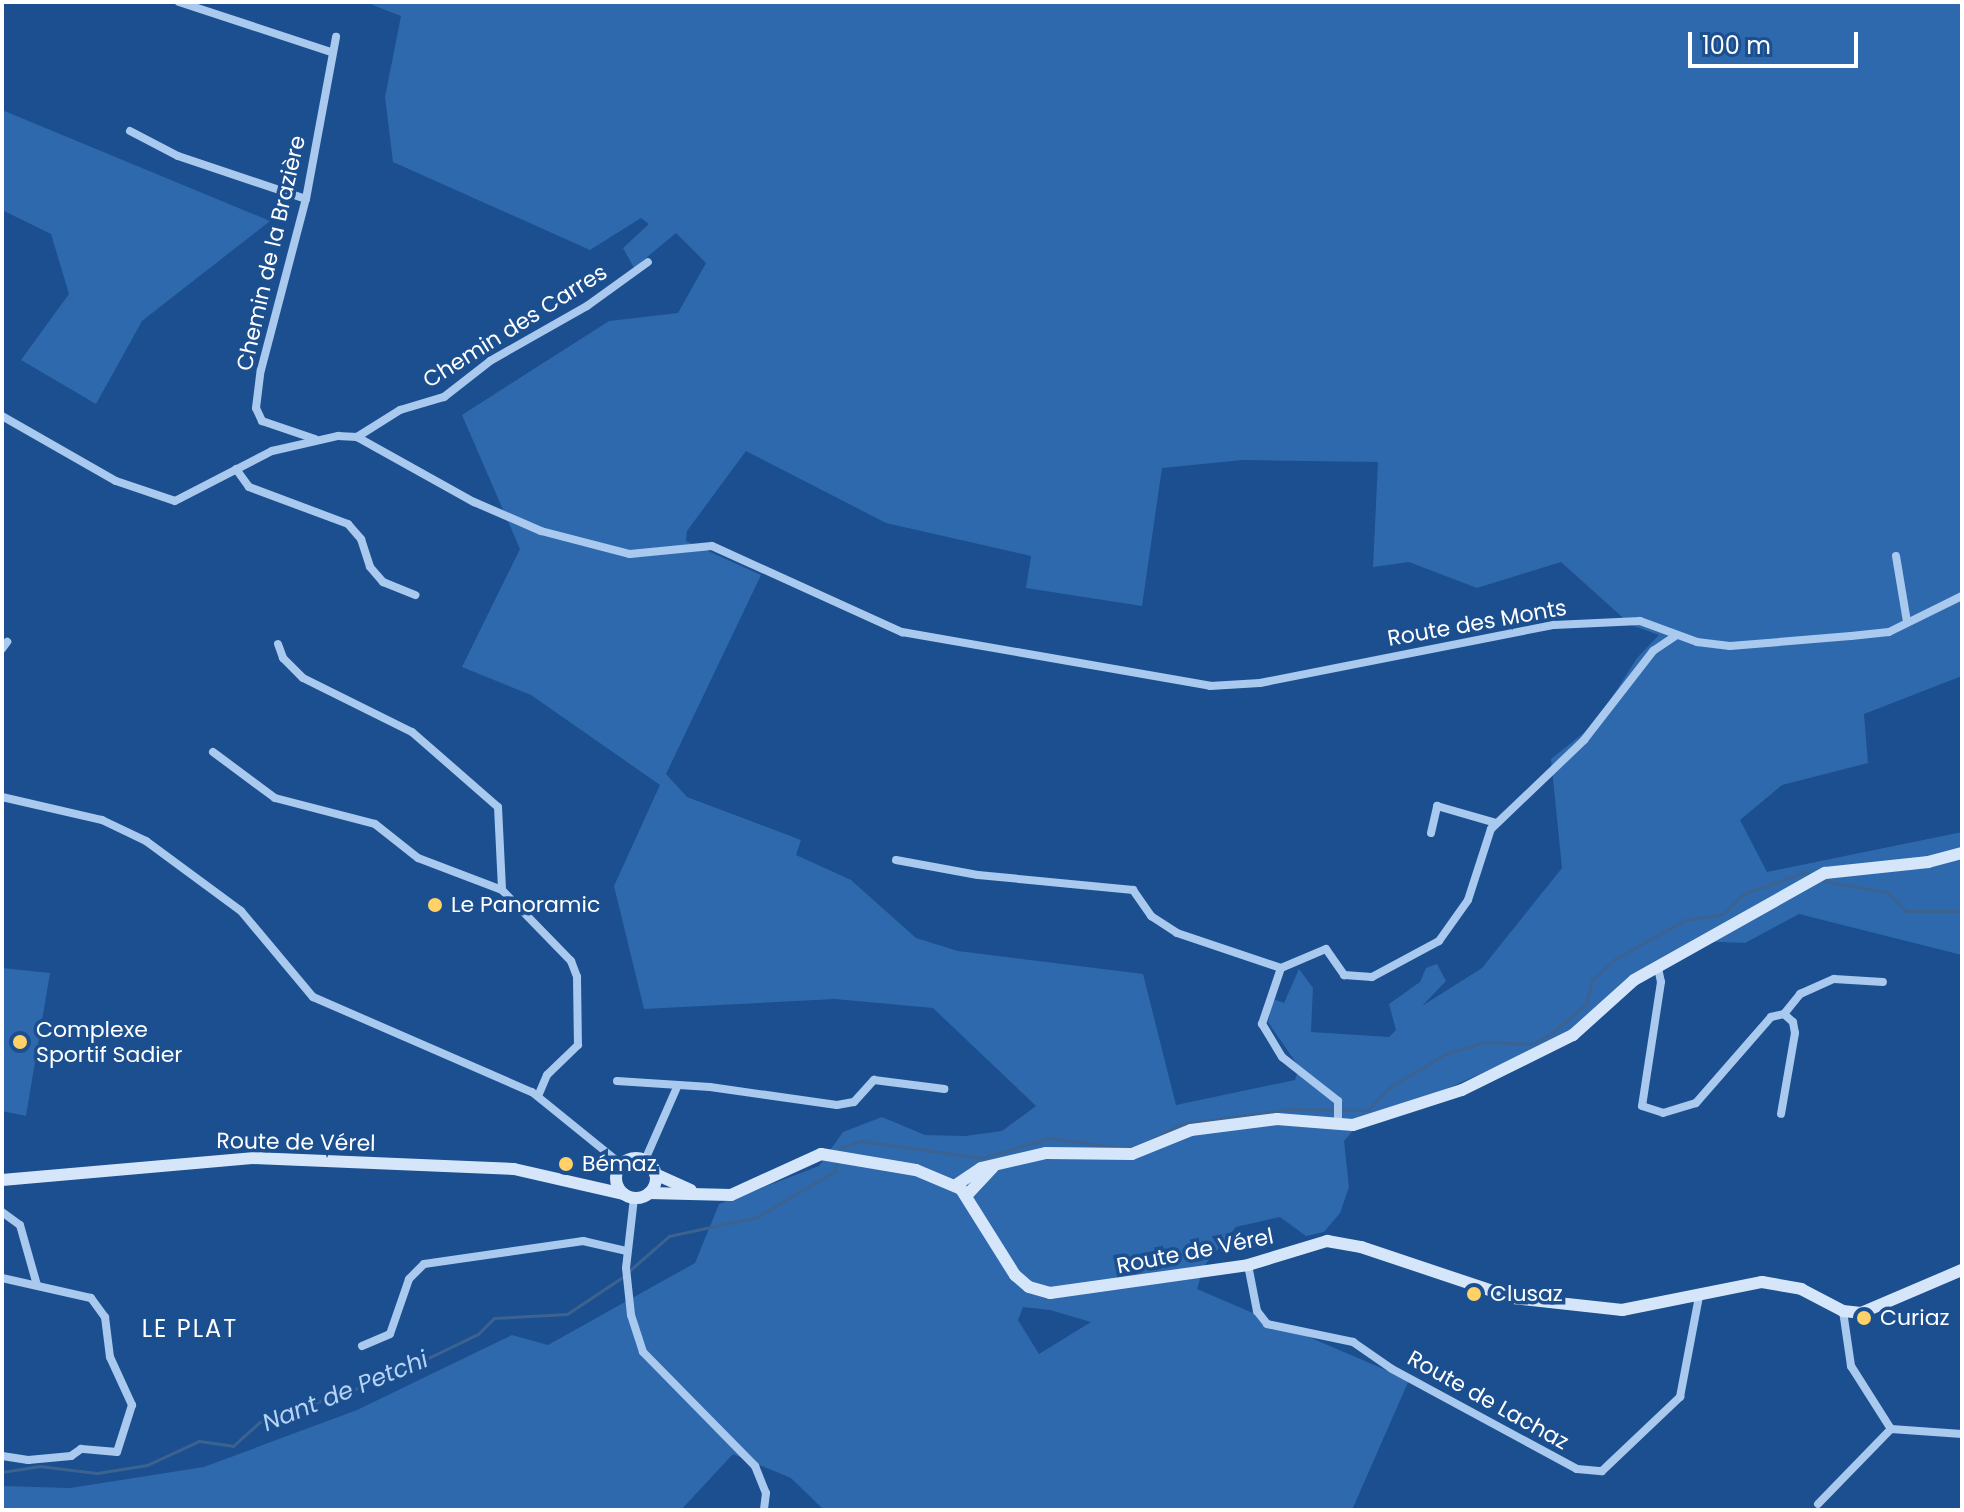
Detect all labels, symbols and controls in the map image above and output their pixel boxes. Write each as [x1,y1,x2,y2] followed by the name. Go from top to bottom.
[1692,16,1862,66] scale bar
[1702,29,1771,62] text: 100 m
[231,133,311,373] street label: Chemin de la Brazière
[418,259,612,393] street label: Chemin des Carres
[1385,594,1569,652] street label: Route des Monts
[451,892,600,918] place label: Le Panoramic
[426,896,444,914] marker: Le Panoramic
[36,1016,183,1068] place label: Complexe Sportif Sadier
[11,1033,29,1051] marker: Complexe Sportif Sadier
[216,1127,376,1157] street label: Route de Vérel
[582,1151,657,1177] place label: Bémaz
[557,1155,575,1173] marker: Bémaz
[1114,1223,1276,1279] street label: Route de Vérel
[1490,1281,1563,1307] place label: Clusaz
[1465,1285,1483,1303] marker: Clusaz
[1880,1305,1950,1331] place label: Curiaz
[1855,1309,1873,1327] marker: Curiaz
[142,1315,238,1343] district label: LE PLAT
[258,1345,432,1437] water label: Nant de Petchi
[1403,1345,1573,1455] street label: Route de Lachaz

